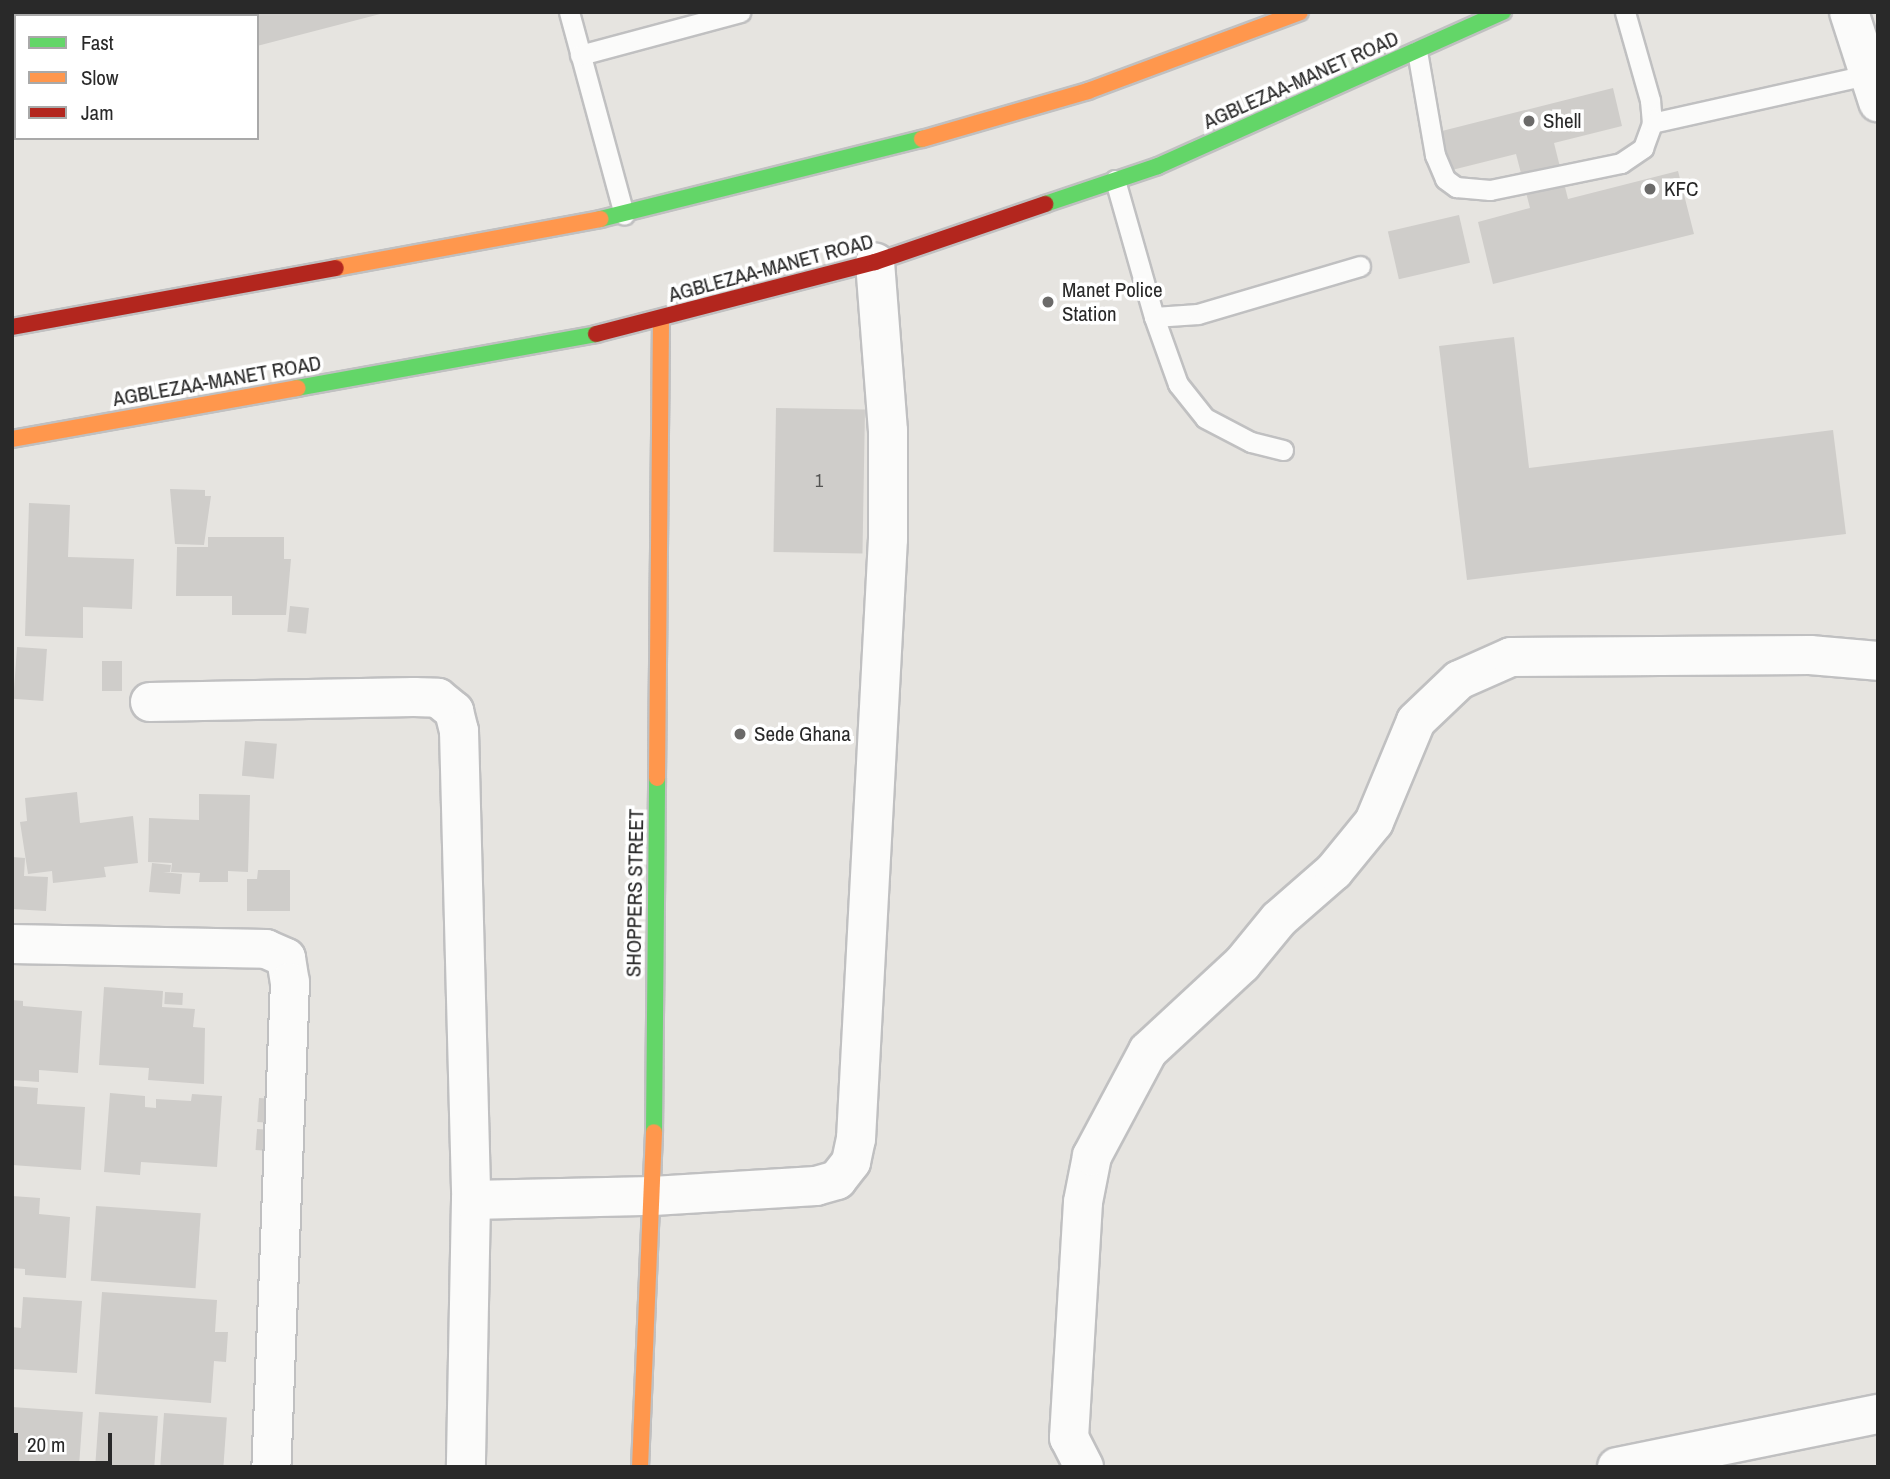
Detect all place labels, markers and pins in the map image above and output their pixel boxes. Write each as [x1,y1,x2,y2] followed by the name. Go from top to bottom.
[1543,108,1581,134] place label: Shell
[1521,113,1537,129] marker: Shell
[1664,176,1698,202] place label: KFC
[1642,181,1658,197] marker: KFC
[1062,277,1163,327] place label: Manet Police Station
[1040,294,1056,310] marker: Manet Police Station
[754,721,851,747] place label: Sede Ghana
[732,726,748,742] marker: Sede Ghana

